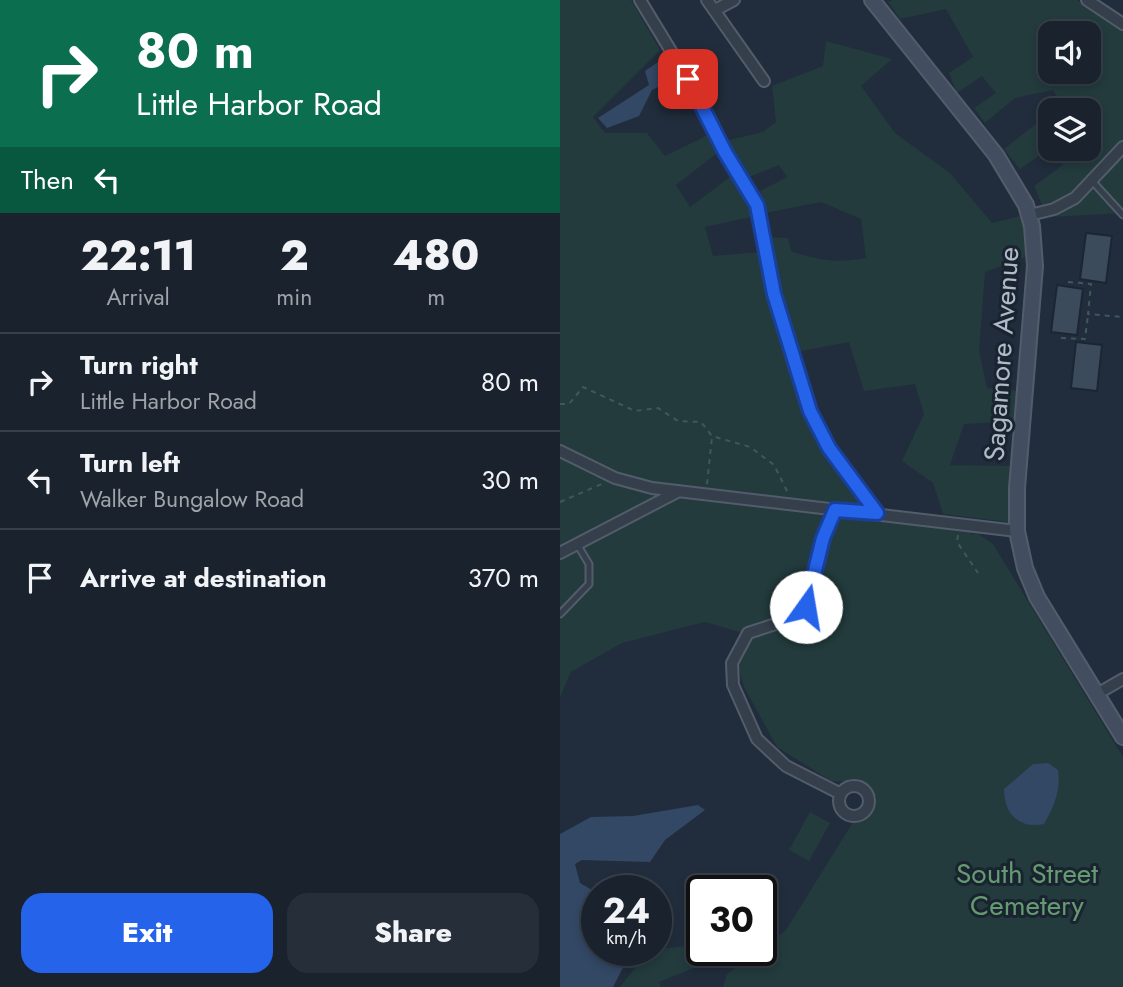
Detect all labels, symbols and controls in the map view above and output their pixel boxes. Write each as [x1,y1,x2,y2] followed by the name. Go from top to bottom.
[136,16,254,86] text: 80 m
[1038,21,1101,161] map controls
[1038,21,1101,84] button: sound
[21,28,112,119] icon: right
[658,49,718,109] pin
[669,60,707,98] icon: arrive
[136,81,382,127] text: Little Harbor Road
[1038,98,1101,161] button: layers
[21,161,74,199] text: Then
[88,161,126,199] icon: left
[80,225,196,286] text: 22:11
[280,225,309,286] text: 2
[393,225,479,286] text: 480
[974,246,1029,463] street label: Sagamore Avenue
[106,280,170,314] text: Arrival
[276,280,312,314] text: min
[427,280,445,314] text: m
[80,346,198,384] text: Turn right
[21,363,59,401] icon: right
[481,363,539,401] text: 80 m
[80,384,257,418] text: Little Harbor Road
[80,444,180,482] text: Turn left
[21,461,59,499] icon: left
[481,461,539,499] text: 30 m
[80,482,304,516] text: Walker Bungalow Road
[21,559,59,597] icon: arrive
[80,559,327,597] text: Arrive at destination
[468,559,539,597] text: 370 m
[769,570,843,644] position arrow
[956,853,1098,926] park label: South Street Cemetery
[686,875,777,966] speed limit sign: 30
[603,886,650,936] text: 24
[21,893,273,973] button: Exit
[287,893,539,973] button: Share
[606,925,647,951] text: km/h

